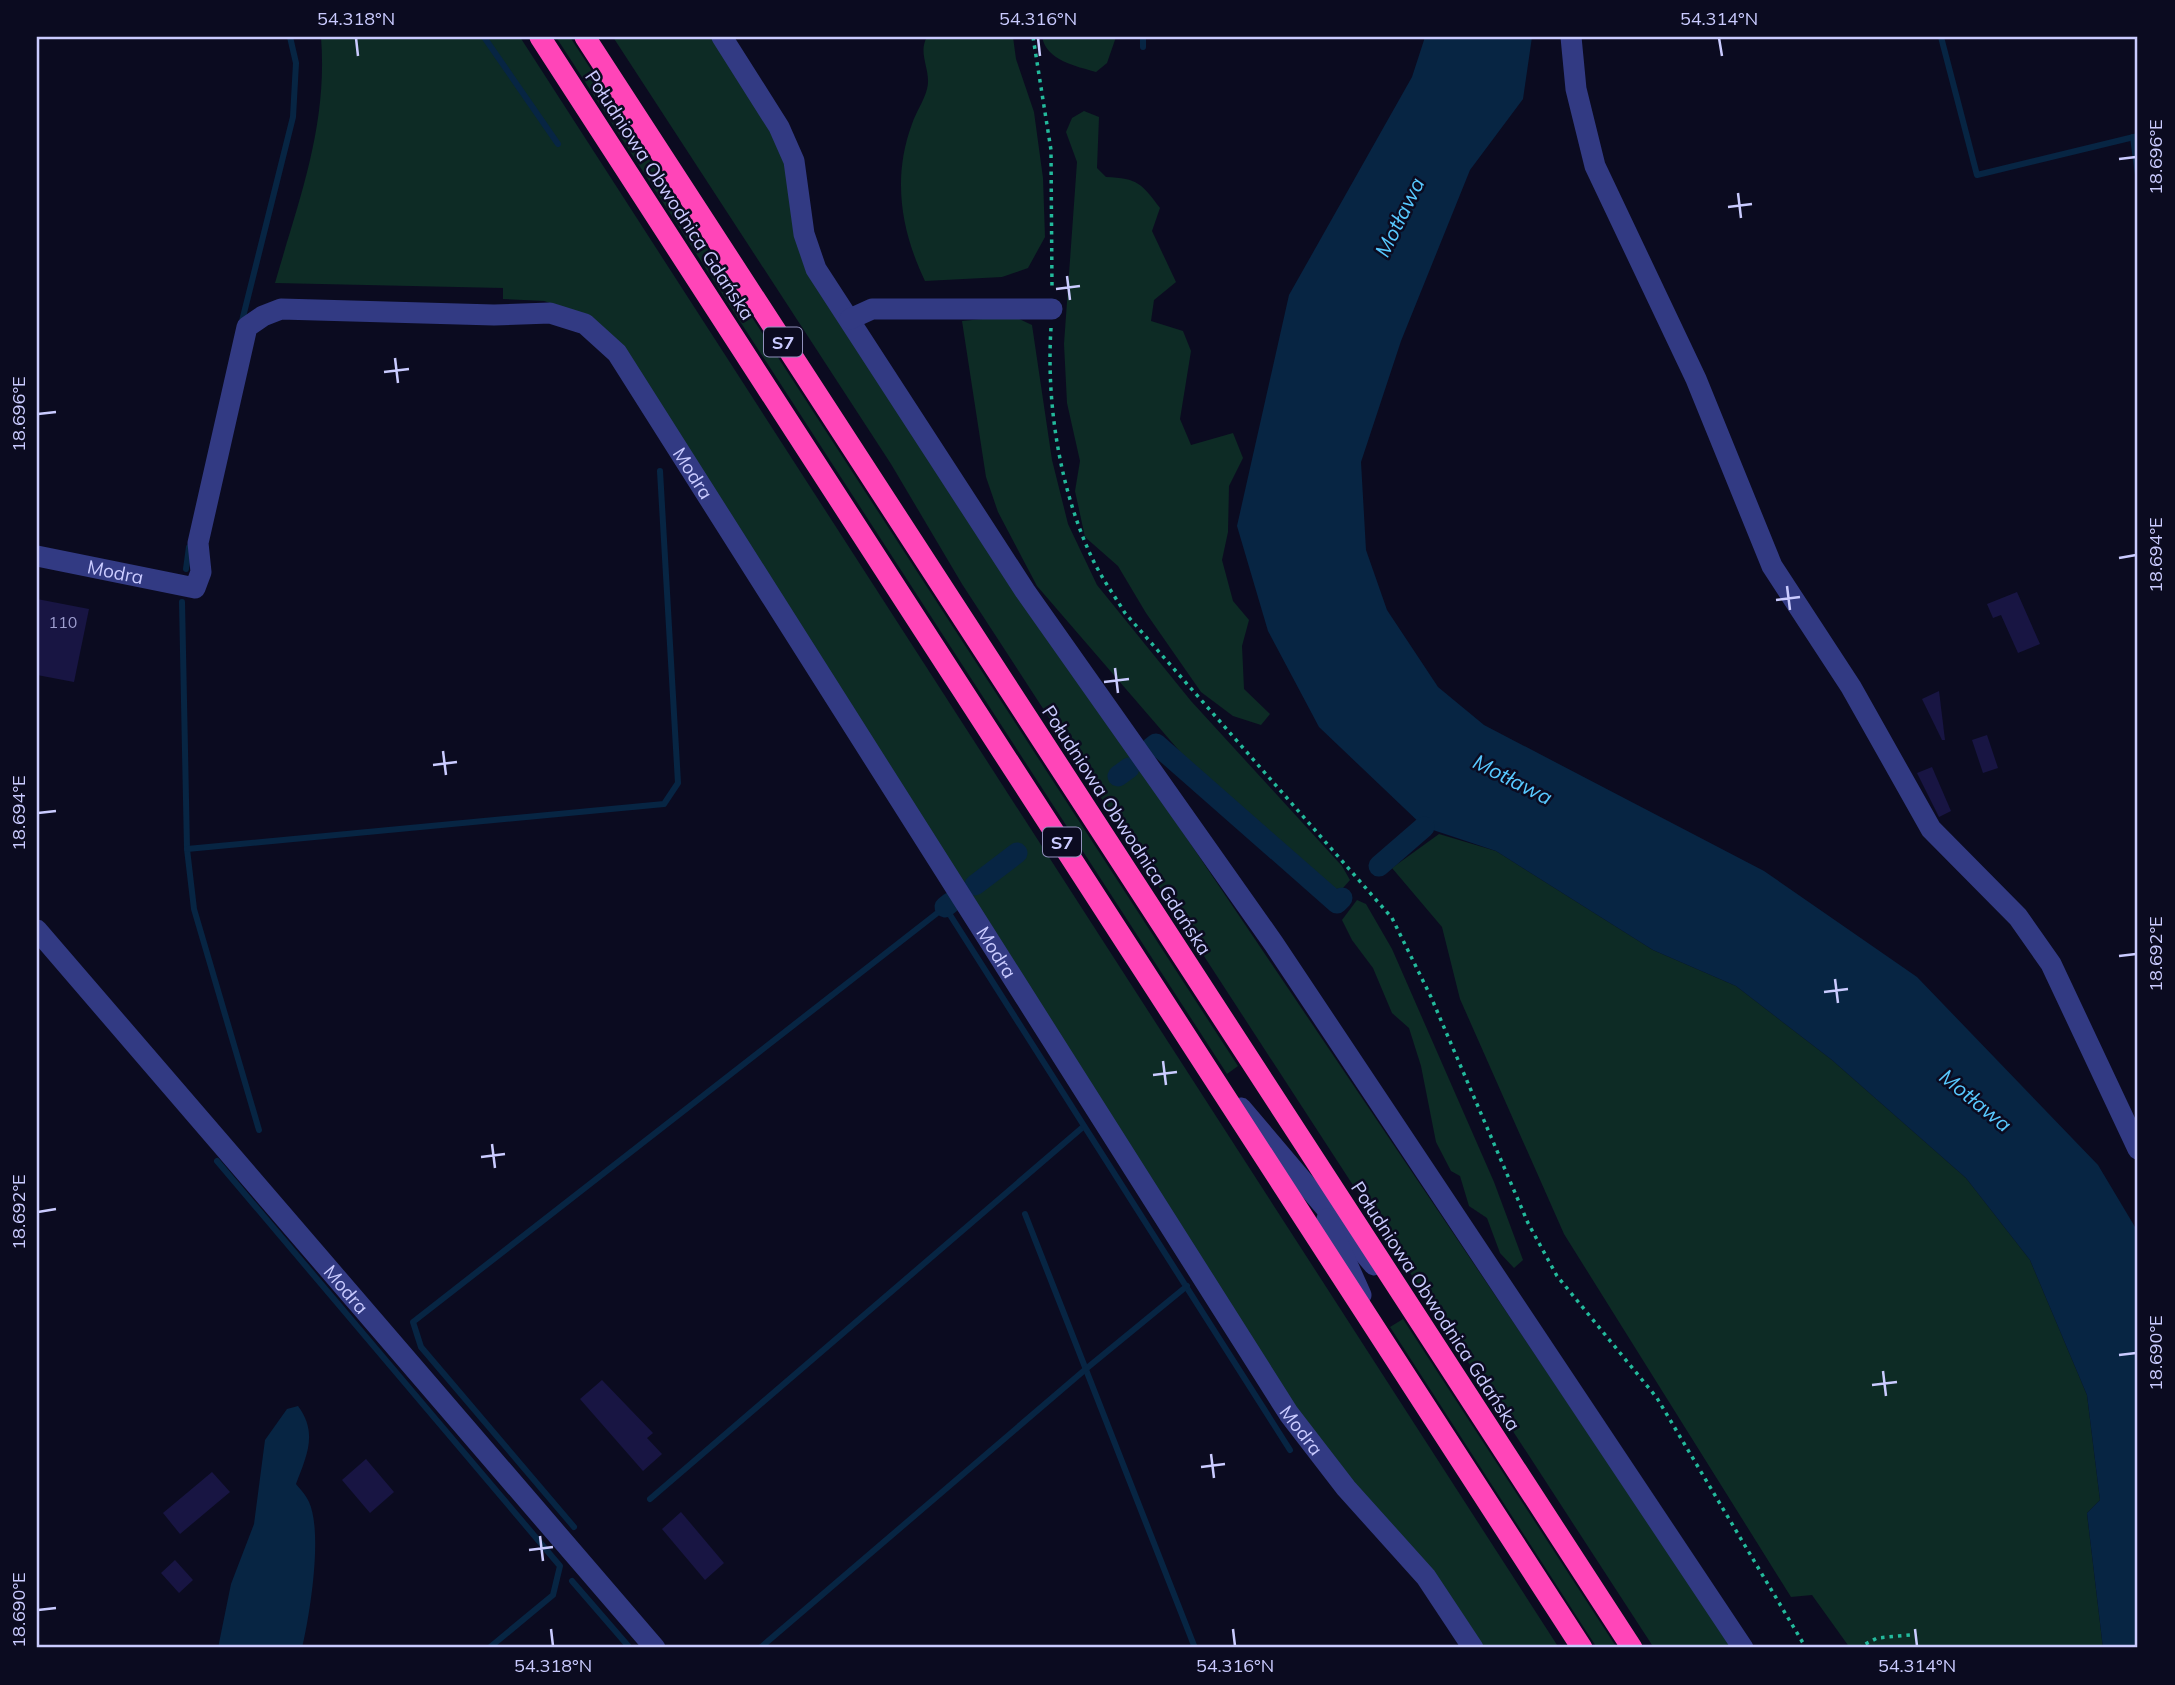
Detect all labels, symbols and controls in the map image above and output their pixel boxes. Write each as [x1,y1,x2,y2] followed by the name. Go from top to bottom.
[317,7,395,30] text: 54.318°N
[999,7,1077,30] text: 54.316°N
[1680,7,1758,30] text: 54.314°N
[580,66,760,324] street label: Południowa Obwodnica Gdańska
[2144,119,2167,195] text: 18.696°E
[1369,173,1429,261] water label: Motława
[764,328,802,356] road number: S7
[7,376,30,452] text: 18.696°E
[668,443,718,504] street label: Modra
[2144,517,2167,593] text: 18.694°E
[85,554,146,589] street label: Modra
[49,612,77,632] house number: 110
[1037,701,1217,959] street label: Południowa Obwodnica Gdańska
[1469,748,1557,810] water label: Motława
[7,775,30,851] text: 18.694°E
[1043,828,1081,856] road number: S7
[2144,916,2167,992] text: 18.692°E
[971,922,1022,983] street label: Modra
[1935,1063,2017,1137] water label: Motława
[7,1174,30,1250] text: 18.692°E
[1346,1177,1526,1435] street label: Południowa Obwodnica Gdańska
[319,1260,374,1319] street label: Modra
[2144,1315,2167,1391] text: 18.690°E
[1275,1400,1328,1460] street label: Modra
[7,1572,30,1648] text: 18.690°E
[514,1654,592,1677] text: 54.318°N
[1196,1654,1274,1677] text: 54.316°N
[1878,1654,1956,1677] text: 54.314°N

